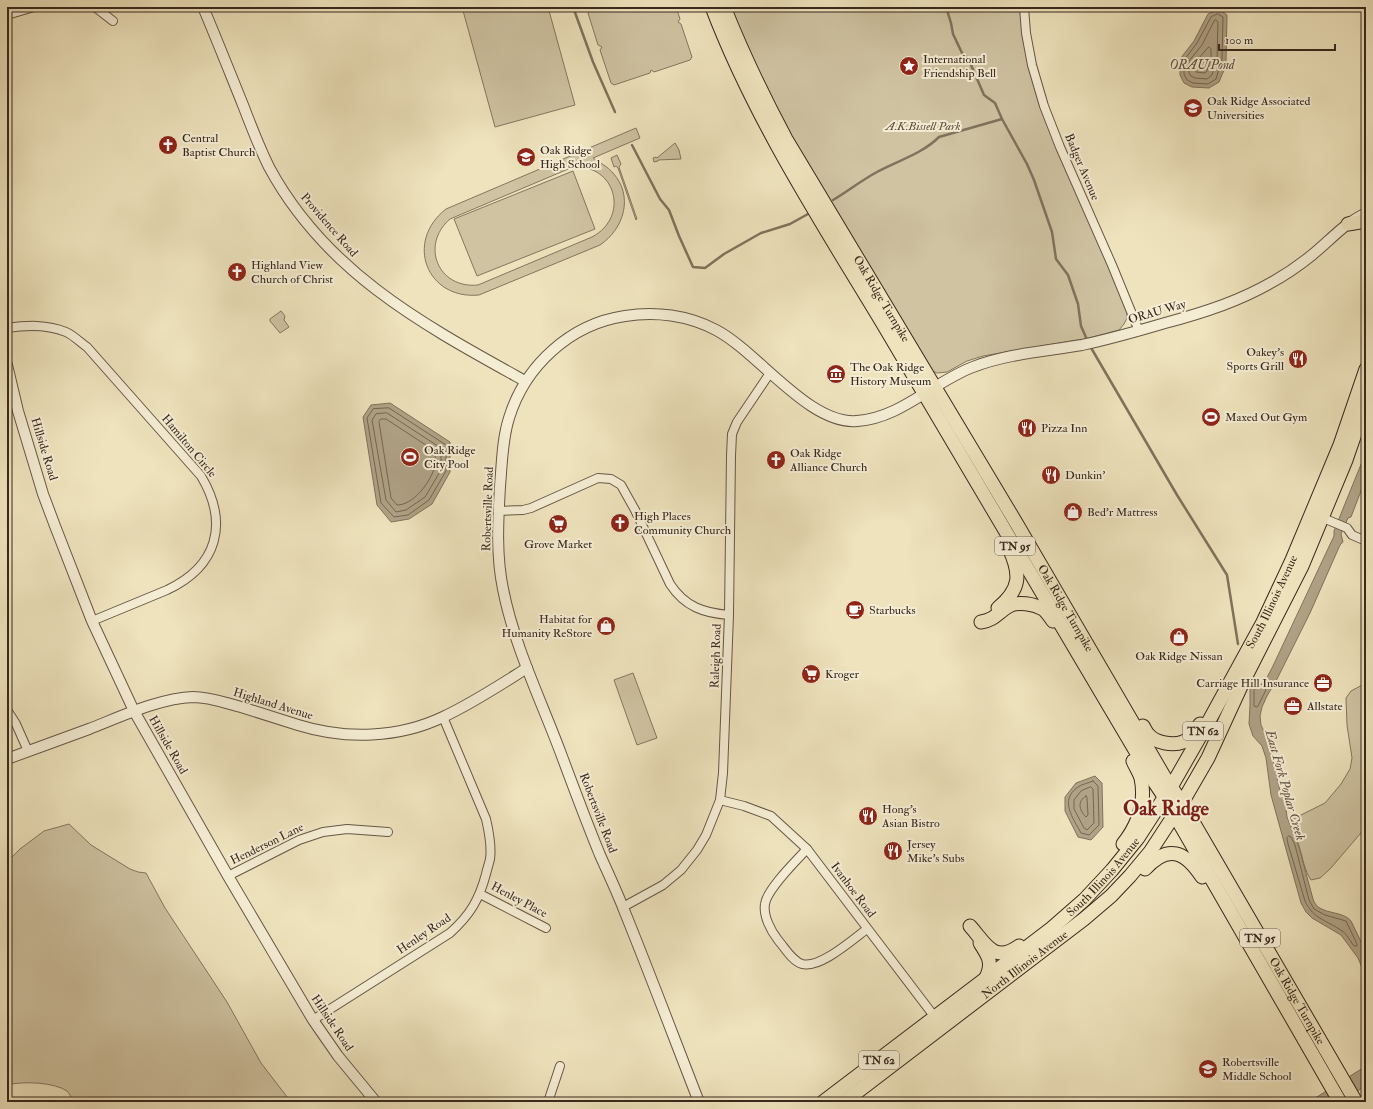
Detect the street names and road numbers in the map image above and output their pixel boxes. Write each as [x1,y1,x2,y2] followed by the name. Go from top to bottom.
[1061,131,1103,203] street label: Badger Avenue
[297,190,361,260] street label: Providence Road
[850,253,913,345] street label: Oak Ridge Turnpike
[1126,296,1188,327] street label: ORAU Way
[158,411,220,481] street label: Hamilton Circle
[27,416,61,482] street label: Hillside Road
[479,466,497,552] street label: Robertsville Road
[995,537,1035,555] road number: TN 95
[1242,553,1301,651] street label: South Illinois Avenue
[1035,562,1097,654] street label: Oak Ridge Turnpike
[707,623,725,689] street label: Raleigh Road
[231,685,315,723] street label: Highland Avenue
[145,713,191,777] street label: Hillside Road
[1183,722,1223,740] road number: TN 62
[576,771,620,855] street label: Robertsville Road
[228,820,306,868] street label: Henderson Lane
[1063,834,1143,920] street label: South Illinois Avenue
[827,859,879,921] street label: Ivanhoe Road
[488,879,550,921] street label: Henley Place
[394,910,454,958] street label: Henley Road
[979,927,1070,1002] street label: North Illinois Avenue
[1240,929,1280,947] road number: TN 95
[1266,955,1328,1047] street label: Oak Ridge Turnpike
[308,992,356,1054] street label: Hillside Road
[859,1051,899,1069] road number: TN 62

